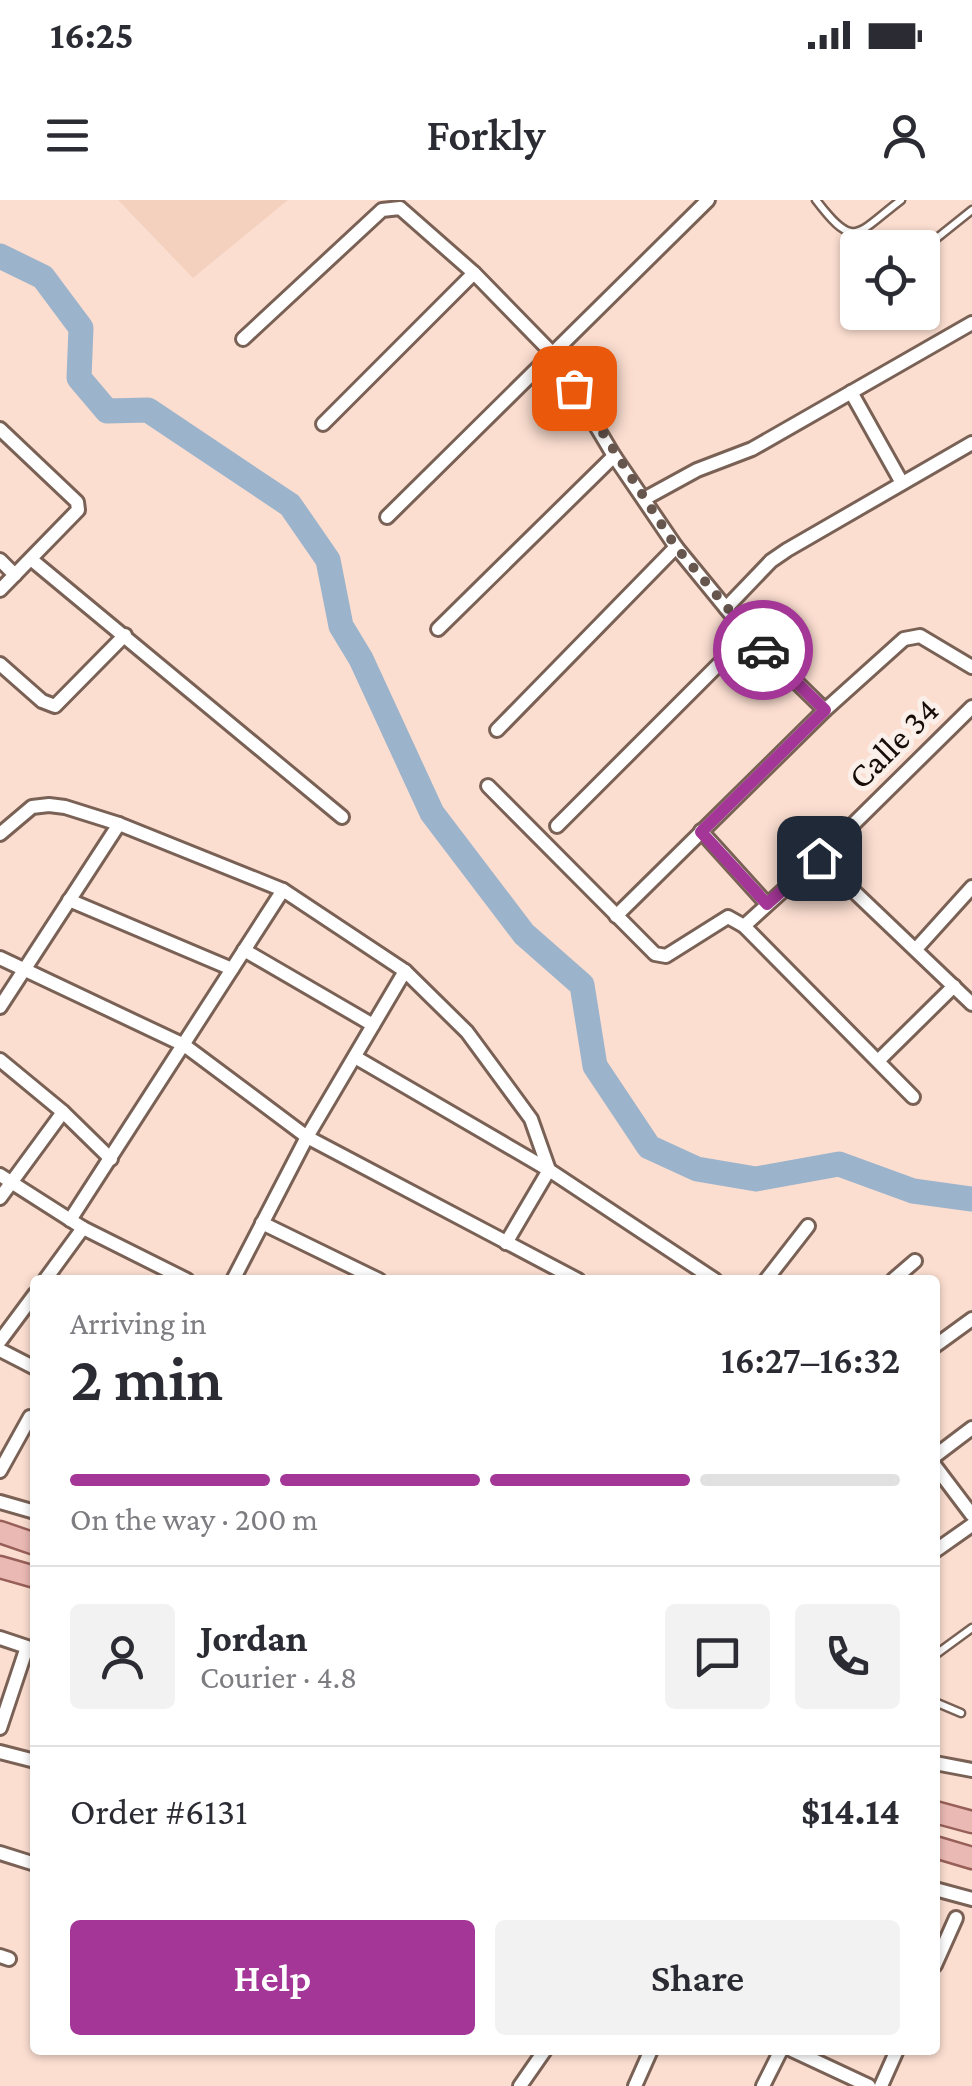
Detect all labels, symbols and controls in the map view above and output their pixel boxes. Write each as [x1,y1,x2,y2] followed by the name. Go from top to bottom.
[50,14,134,56] text: 16:25
[40,108,95,163] icon: menu
[877,108,932,163] icon: person
[426,110,546,160] text: Forkly
[840,230,940,330] map controls
[840,230,940,330] button: locate
[532,346,617,431] pin
[547,361,602,416] icon: bag
[713,600,813,700] courier
[736,623,791,678] icon: car
[840,690,947,797] street label: Calle 34
[777,816,862,901] pin
[792,831,847,886] icon: home
[70,1305,207,1341] text: Arriving in
[721,1339,900,1381] text: 16:27–16:32
[70,1342,223,1414] text: 2 min
[70,1501,318,1537] text: On the way · 200 m
[70,1604,175,1709] button: person
[665,1604,770,1709] button: chat
[795,1604,900,1709] button: phone
[200,1617,308,1659] text: Jordan
[200,1659,357,1695] text: Courier · 4.8
[70,1790,248,1832] text: Order #6131
[801,1790,900,1832] text: $14.14
[70,1920,475,2035] button: Help
[495,1920,900,2035] button: Share

